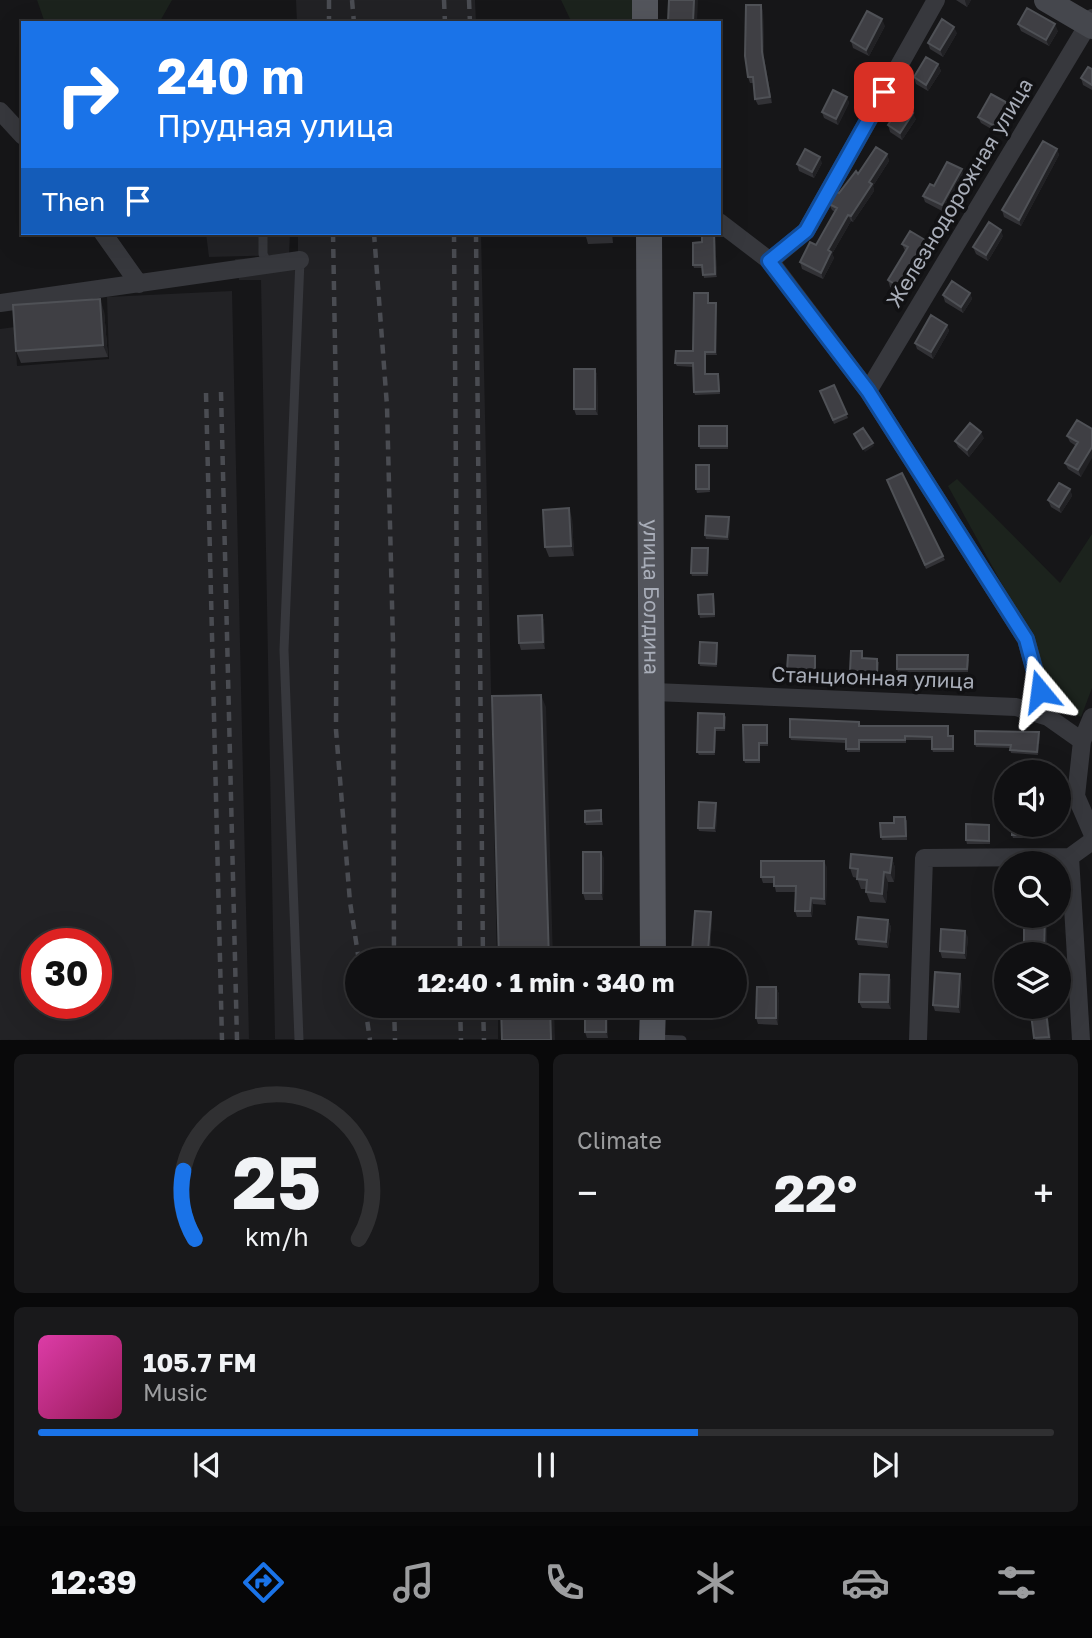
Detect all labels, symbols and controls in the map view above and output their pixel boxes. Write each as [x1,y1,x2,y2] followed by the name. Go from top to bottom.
[157,46,305,105] text: 240 m
[42,49,133,140] icon: right
[854,62,914,122] pin
[865,73,903,111] icon: arrive
[880,73,1038,312] street label: Железнодорожная улица
[157,106,394,144] text: Прудная улица
[119,182,157,220] icon: arrive
[42,186,105,217] text: Then
[639,519,665,675] street label: улица Болдина
[1003,654,1077,728] position arrow
[771,660,975,694] street label: Станционная улица
[994,760,1071,1019] map controls
[994,760,1071,837] button: sound
[994,851,1071,928] button: search
[21,928,112,1019] speed limit sign: 30
[994,942,1071,1019] button: layers
[417,967,675,998] text: 12:40 · 1 min · 340 m
[577,1126,662,1154] text: Climate
[232,1139,321,1226] text: 25
[774,1161,857,1223] text: 22°
[577,1170,598,1215] text: −
[1033,1170,1054,1215] text: +
[245,1221,308,1252] text: km/h
[143,1347,257,1378] text: 105.7 FM
[143,1378,208,1406] text: Music
[188,1446,226,1484] icon: previous
[527,1446,565,1484] icon: pause
[866,1446,904,1484] icon: next
[239,1558,288,1607] icon: directions
[389,1558,438,1607] icon: music
[540,1558,589,1607] icon: phone
[691,1558,740,1607] icon: climate
[841,1558,890,1607] icon: car
[992,1558,1041,1607] icon: filters
[51,1563,137,1601] text: 12:39

